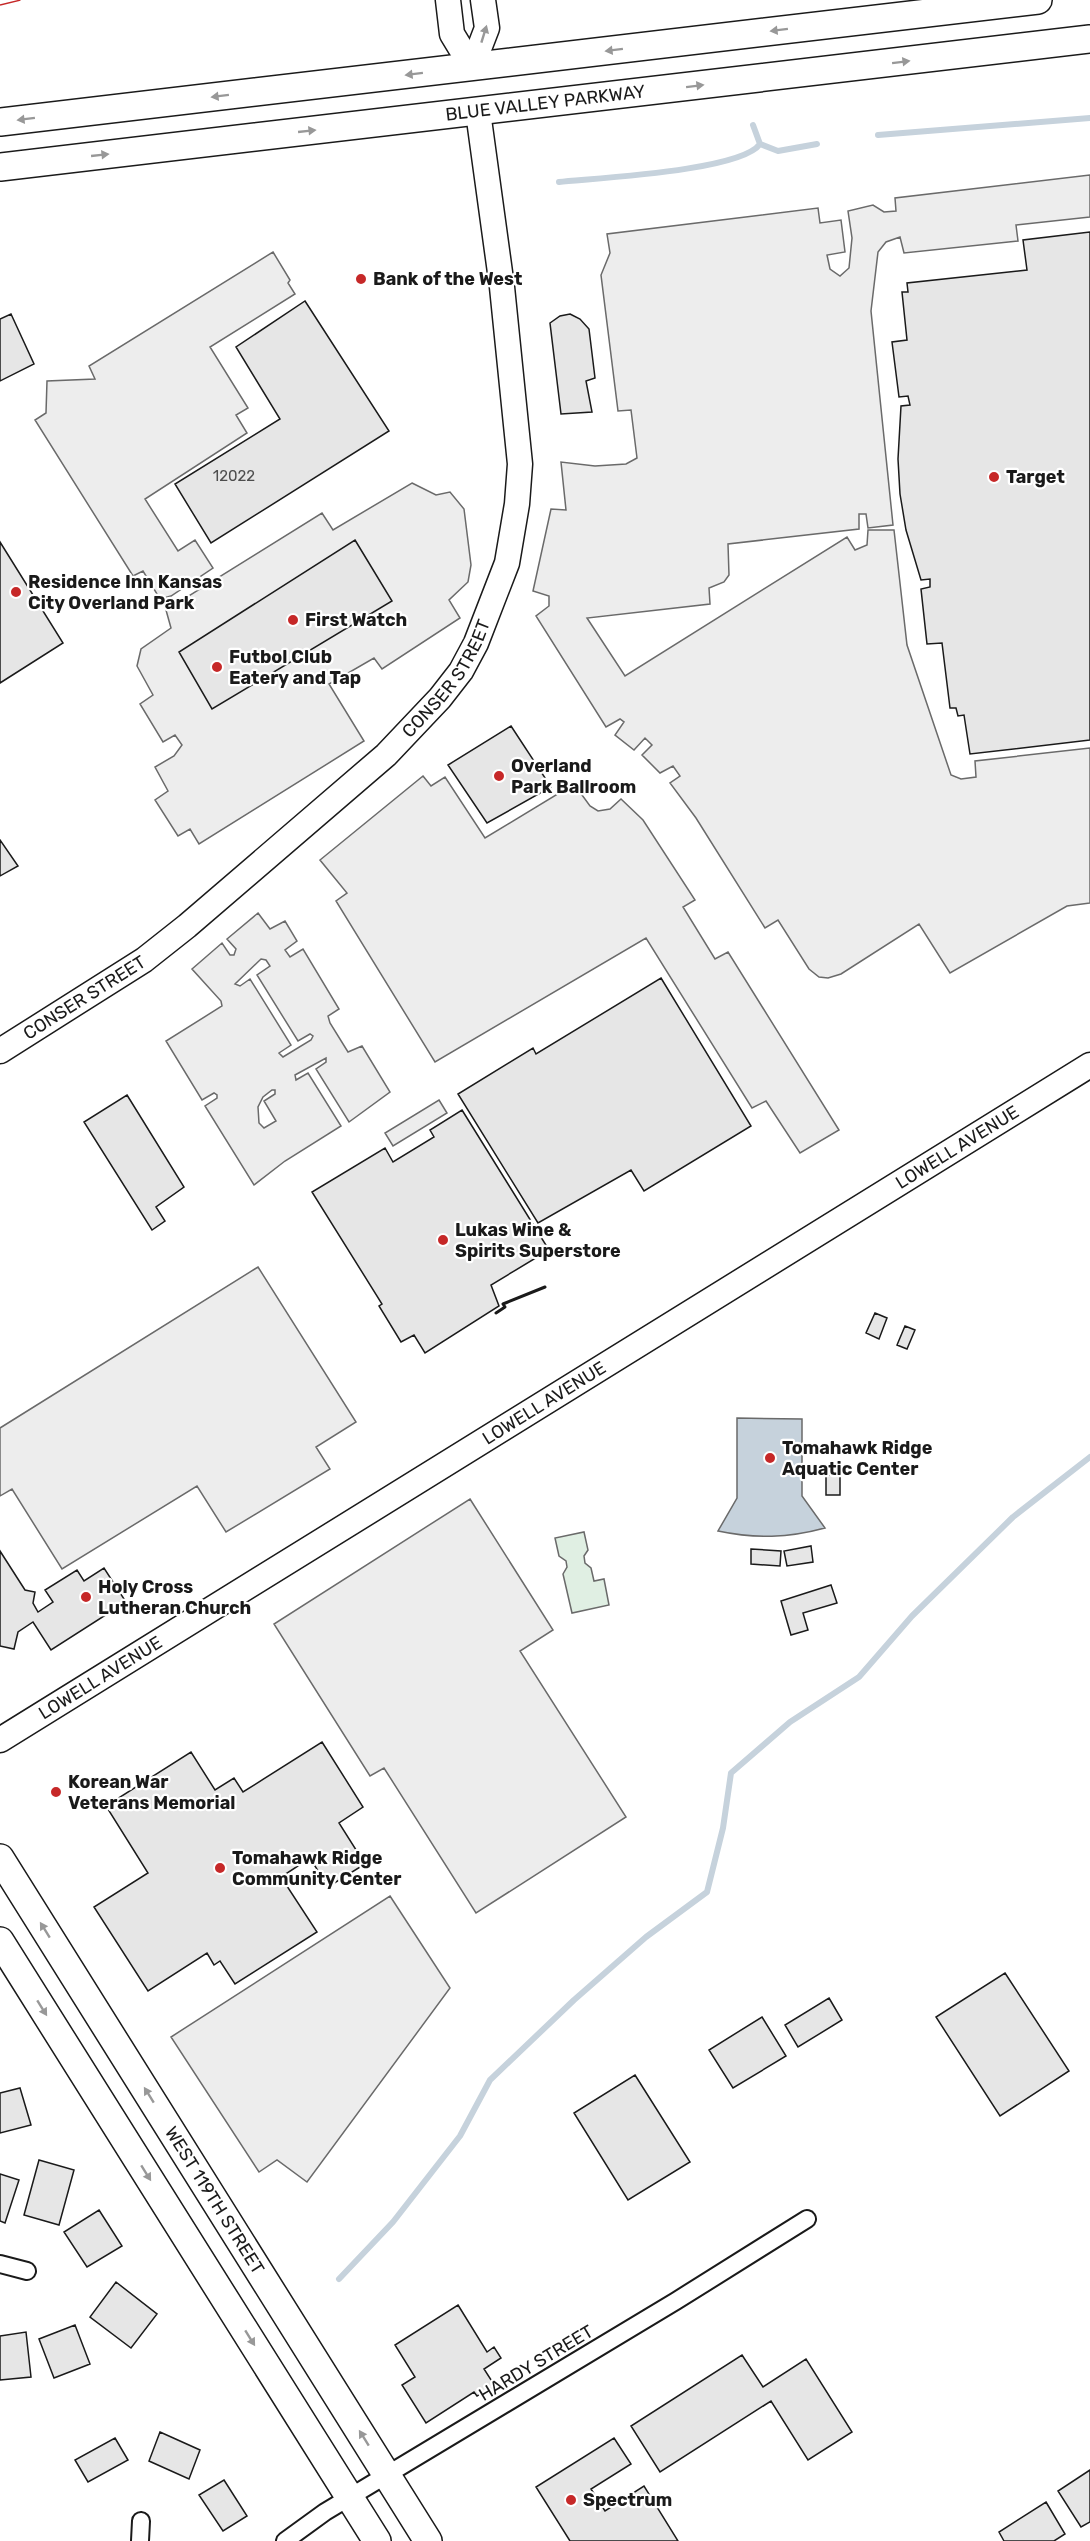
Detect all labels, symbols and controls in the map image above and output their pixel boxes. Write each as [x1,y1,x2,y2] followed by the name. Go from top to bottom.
[480,25,489,43] one-way arrow
[770,25,789,35] one-way arrow
[605,45,624,55] one-way arrow
[892,57,911,67] one-way arrow
[404,69,423,79] one-way arrow
[444,80,647,126] street label: BLUE VALLEY PARKWAY
[686,82,705,91] one-way arrow
[210,92,229,101] one-way arrow
[17,114,36,124] one-way arrow
[297,126,316,136] one-way arrow
[90,150,109,160] one-way arrow
[373,268,522,290] place label: Bank of the West
[354,272,368,286] marker: Bank of the West
[1006,466,1065,488] place label: Target
[213,467,255,485] house number: 12022
[987,470,1001,484] marker: Target
[28,571,222,614] place label: Residence Inn Kansas City Overland Park
[9,585,23,599] marker: Residence Inn Kansas City Overland Park
[305,609,407,631] place label: First Watch
[286,613,300,627] marker: First Watch
[397,616,495,742] street label: CONSER STREET
[229,646,361,689] place label: Futbol Club Eatery and Tap
[210,660,224,674] marker: Futbol Club Eatery and Tap
[511,755,636,798] place label: Overland Park Ballroom
[492,769,506,783] marker: Overland Park Ballroom
[19,951,150,1044] street label: CONSER STREET
[892,1101,1023,1194] street label: LOWELL AVENUE
[455,1219,621,1262] place label: Lukas Wine & Spirits Superstore
[436,1233,450,1247] marker: Lukas Wine & Spirits Superstore
[478,1357,610,1450] street label: LOWELL AVENUE
[782,1437,933,1480] place label: Tomahawk Ridge Aquatic Center
[763,1451,777,1465] marker: Tomahawk Ridge Aquatic Center
[98,1576,251,1619] place label: Holy Cross Lutheran Church
[79,1590,93,1604] marker: Holy Cross Lutheran Church
[35,1631,166,1724] street label: LOWELL AVENUE
[68,1771,235,1814] place label: Korean War Veterans Memorial
[49,1785,63,1799] marker: Korean War Veterans Memorial
[232,1847,401,1890] place label: Tomahawk Ridge Community Center
[213,1861,227,1875] marker: Tomahawk Ridge Community Center
[40,1922,51,1938] one-way arrow
[37,2000,48,2016] one-way arrow
[143,2087,154,2103] one-way arrow
[160,2122,269,2278] street label: WEST 119TH STREET
[140,2165,151,2181] one-way arrow
[475,2320,597,2406] street label: HARDY STREET
[244,2330,255,2346] one-way arrow
[359,2430,370,2446] one-way arrow
[583,2489,672,2511] place label: Spectrum
[564,2493,578,2507] marker: Spectrum

